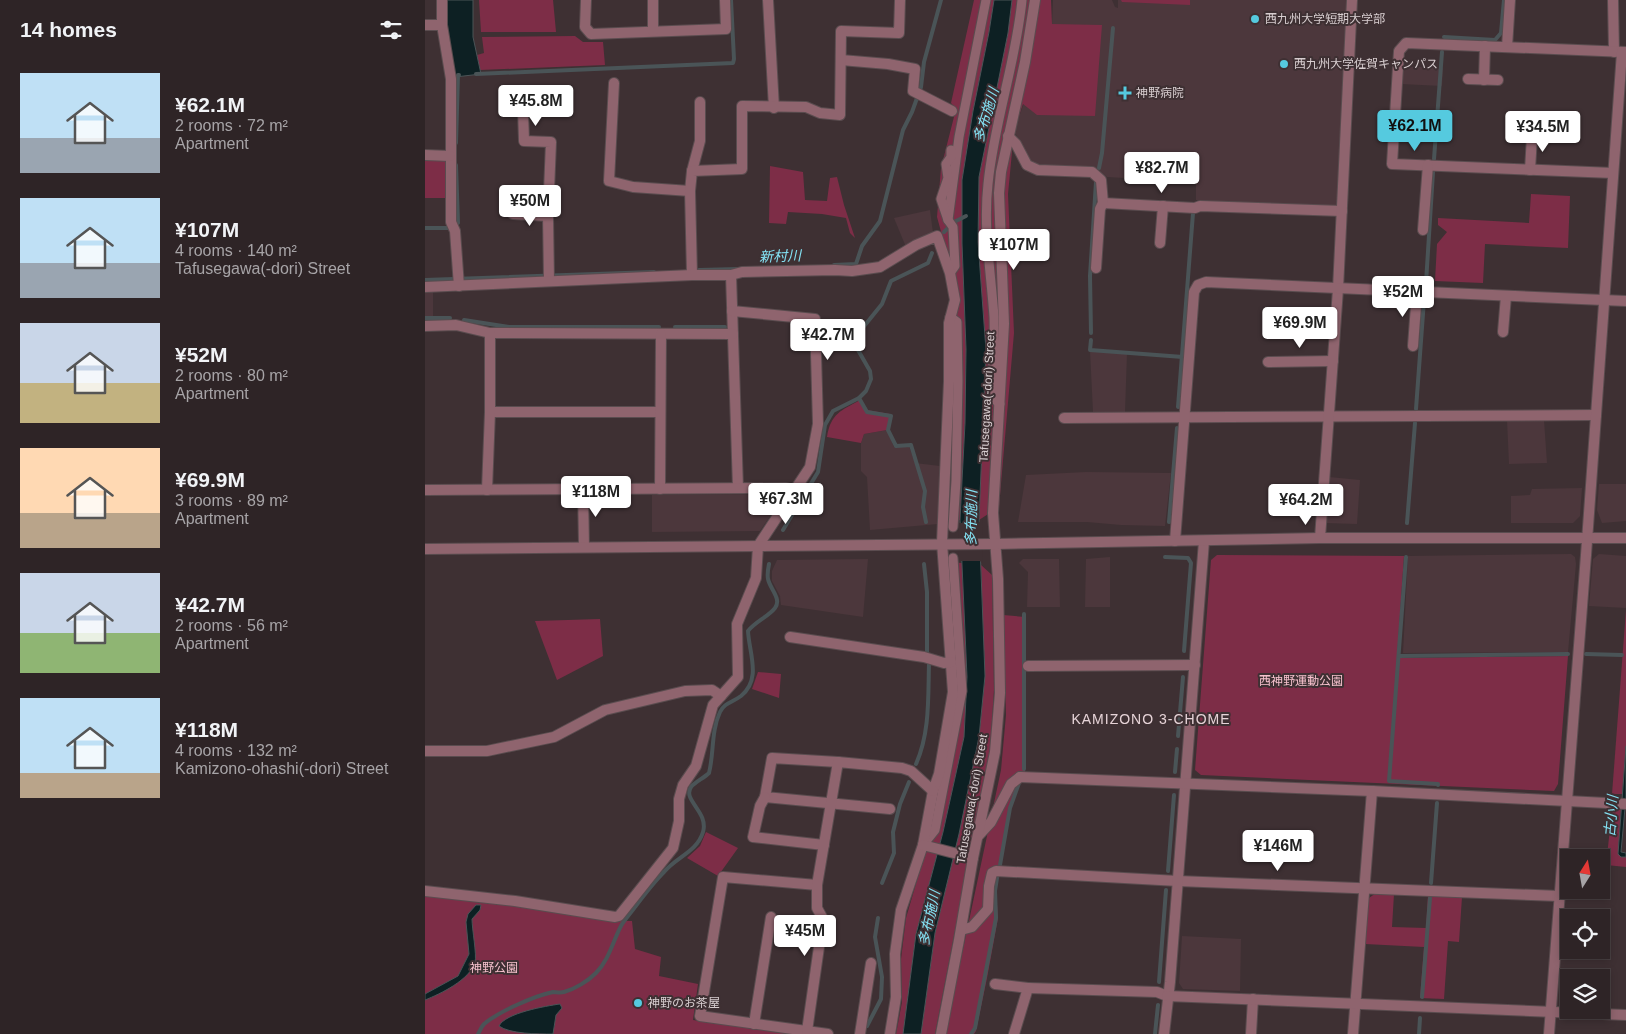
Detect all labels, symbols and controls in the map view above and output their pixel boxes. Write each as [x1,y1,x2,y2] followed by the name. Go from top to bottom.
[1265,12,1385,26] place label: 西九州大学短期大学部
[1249,13,1261,25] marker: 西九州大学短期大学部
[377,16,405,44] icon: filters
[20,18,117,41] text: 14 homes
[1294,57,1438,71] place label: 西九州大学佐賀キャンパス
[1278,58,1290,70] marker: 西九州大学佐賀キャンパス
[495,84,577,127] pin: ¥45.8M
[970,84,1002,144] water label: 多布施川
[1118,86,1132,100] marker: 神野病院
[1136,86,1184,100] place label: 神野病院
[509,92,563,109] text: ¥45.8M
[60,93,120,153] icon: home
[175,93,245,116] text: ¥62.1M
[1374,110,1456,152] pin: ¥62.1M
[1502,110,1584,153] pin: ¥34.5M
[175,117,288,134] text: 2 rooms · 72 m²
[1388,117,1442,134] text: ¥62.1M
[1516,118,1570,135] text: ¥34.5M
[175,135,249,152] text: Apartment
[1121,152,1203,194] pin: ¥82.7M
[1135,159,1189,176] text: ¥82.7M
[500,184,560,227] pin: ¥50M
[510,192,550,209] text: ¥50M
[60,218,120,278] icon: home
[175,218,239,241] text: ¥107M
[979,228,1049,271] pin: ¥107M
[990,236,1038,253] text: ¥107M
[175,242,297,259] text: 4 rooms · 140 m²
[759,247,803,265] water label: 新村川
[175,260,350,277] text: Tafusegawa(-dori) Street
[1373,276,1433,318] pin: ¥52M
[1383,283,1423,300] text: ¥52M
[1259,306,1341,349] pin: ¥69.9M
[1273,314,1327,331] text: ¥69.9M
[787,318,869,361] pin: ¥42.7M
[801,326,855,343] text: ¥42.7M
[977,330,997,463] street label: Tafusegawa(-dori) Street
[60,343,120,403] icon: home
[175,343,228,366] text: ¥52M
[175,367,288,384] text: 2 rooms · 80 m²
[175,385,249,402] text: Apartment
[60,468,120,528] icon: home
[175,468,245,491] text: ¥69.9M
[561,476,631,518] pin: ¥118M
[745,482,827,525] pin: ¥67.3M
[572,483,620,500] text: ¥118M
[1265,484,1347,526] pin: ¥64.2M
[963,488,980,546] water label: 多布施川
[759,490,813,507] text: ¥67.3M
[1279,491,1333,508] text: ¥64.2M
[175,492,288,509] text: 3 rooms · 89 m²
[175,510,249,527] text: Apartment
[60,593,120,653] icon: home
[175,593,245,616] text: ¥42.7M
[175,617,288,634] text: 2 rooms · 56 m²
[175,635,249,652] text: Apartment
[1259,674,1343,688] park label: 西神野運動公園
[1071,711,1231,727] district label: KAMIZONO 3-CHOME
[60,718,120,778] icon: home
[175,718,238,741] text: ¥118M
[954,732,990,865] street label: Tafusegawa(-dori) Street
[175,742,297,759] text: 4 rooms · 132 m²
[175,760,388,777] text: Kamizono-ohashi(-dori) Street
[1601,792,1621,838] water label: 古小川
[1243,830,1313,872] pin: ¥146M
[1254,837,1302,854] text: ¥146M
[1560,849,1610,899] north arrow
[1560,849,1610,1019] map controls
[915,887,943,947] water label: 多布施川
[1560,909,1610,959] button: locate
[775,914,835,957] pin: ¥45M
[785,922,825,939] text: ¥45M
[470,961,518,975] park label: 神野公園
[1560,969,1610,1019] button: layers
[648,996,720,1010] place label: 神野のお茶屋
[632,997,644,1009] marker: 神野のお茶屋

